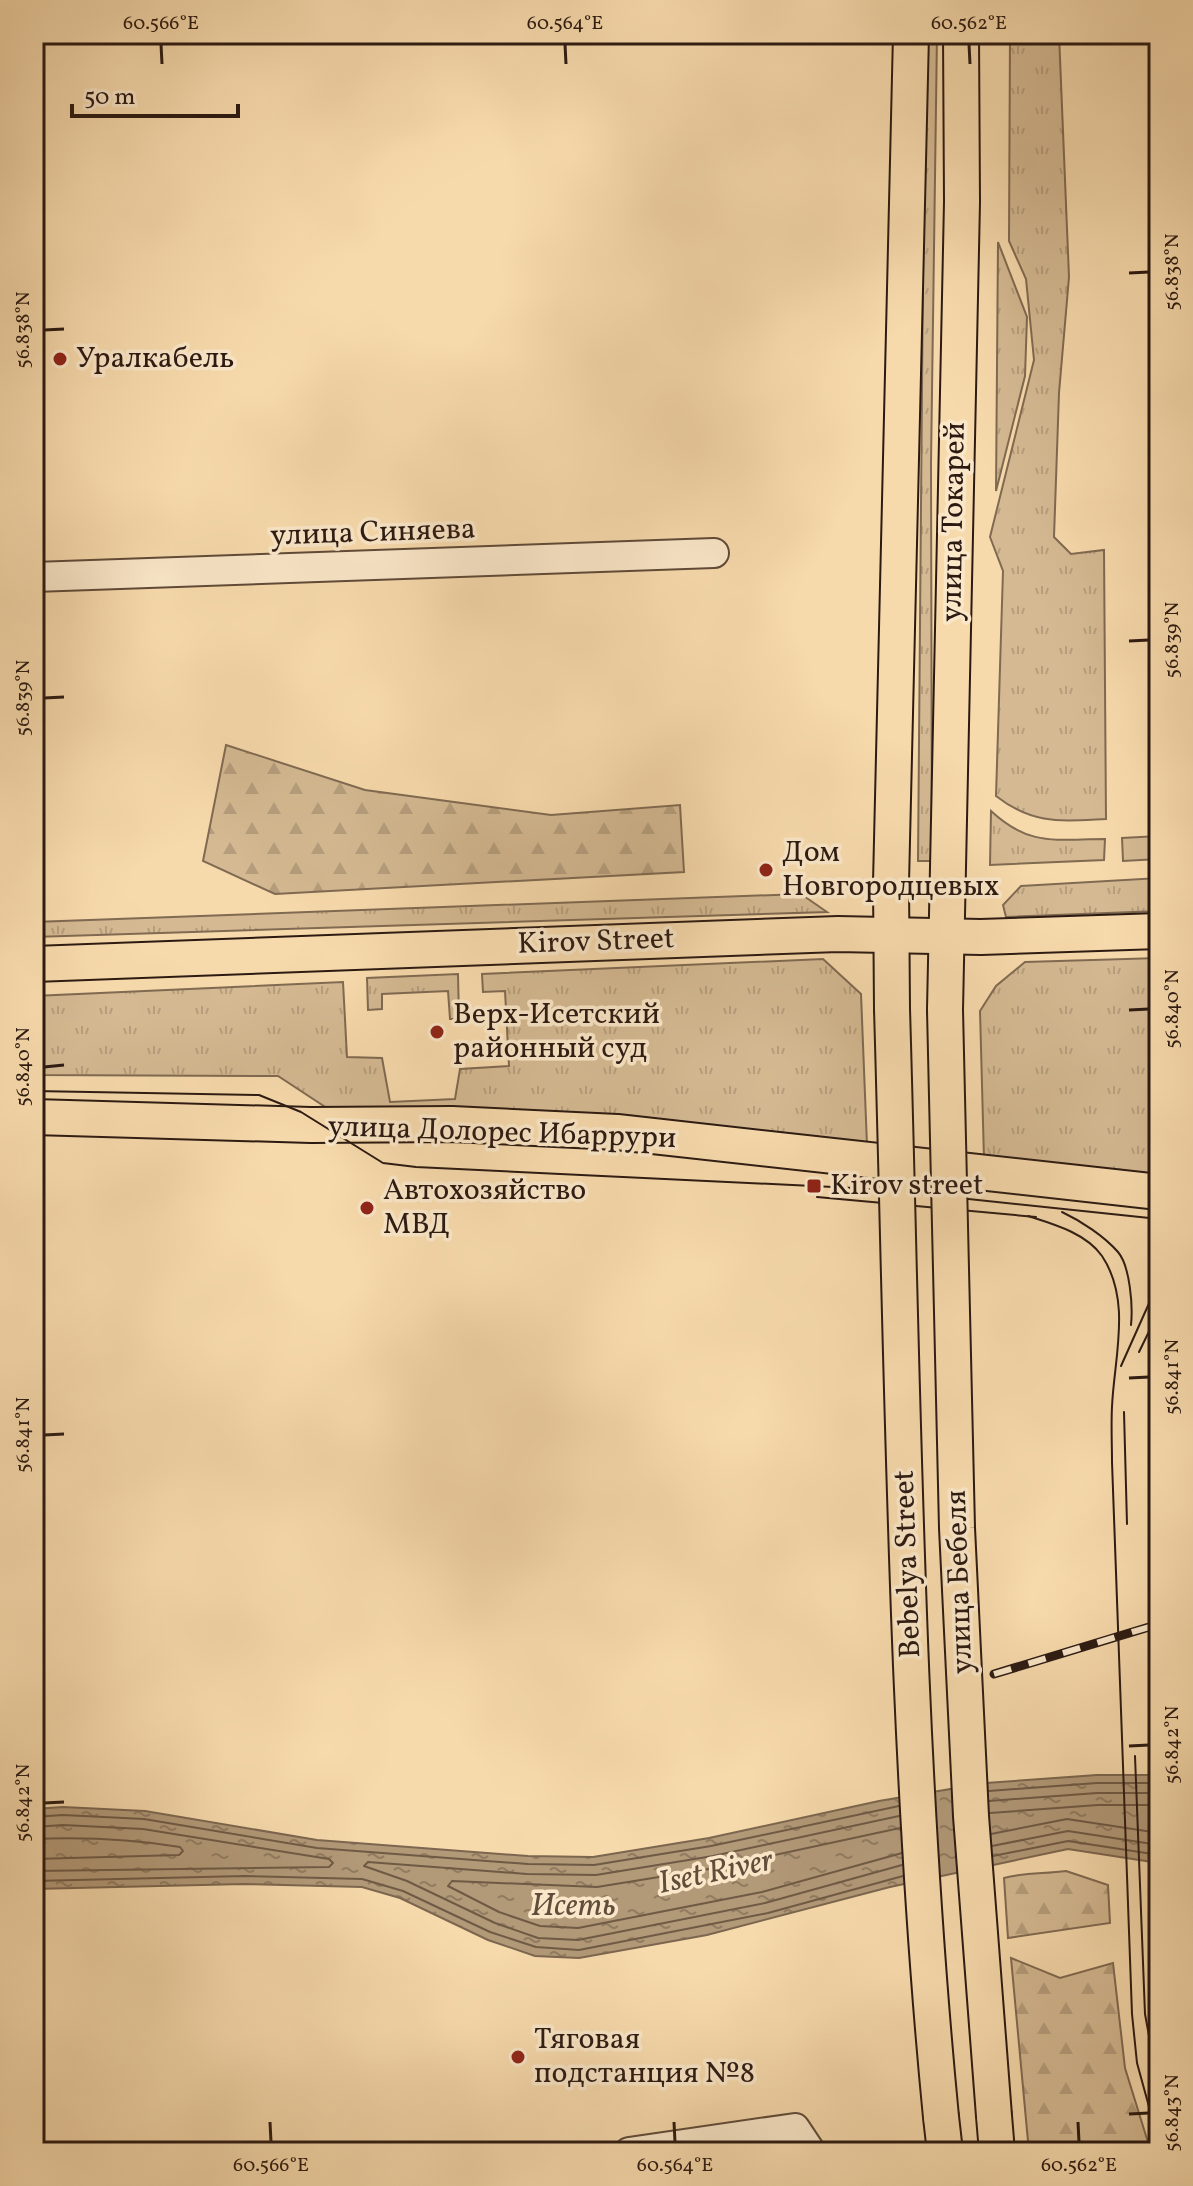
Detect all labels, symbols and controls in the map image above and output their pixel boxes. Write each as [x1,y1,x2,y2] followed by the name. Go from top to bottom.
[123,10,199,38] text: 60.566°E
[527,10,603,38] text: 60.564°E
[931,10,1007,38] text: 60.562°E
[72,68,238,118] scale bar
[84,81,136,115] text: 50 m
[1159,233,1187,311] text: 56.838°N
[10,291,38,369] text: 56.838°N
[76,338,234,380] place label: Уралкабель
[51,350,69,368] marker: Уралкабель
[931,422,977,622] street label: улица Токарей
[270,508,476,558] street label: улица Синяева
[1159,601,1187,678] text: 56.839°N
[10,659,38,736] text: 56.839°N
[782,832,1000,908] place label: Дом Новгородцевых
[757,861,775,879] marker: Дом Новгородцевых
[517,918,675,966] street label: Kirov Street
[1159,969,1187,1049] text: 56.840°N
[453,994,660,1070] place label: Верх-Исетский районный суд
[428,1023,446,1041] marker: Верх-Исетский районный суд
[10,1027,38,1107] text: 56.840°N
[327,1106,677,1160] street label: улица Долорес Ибаррури
[830,1165,983,1207] place label: Kirov street
[383,1170,586,1246] place label: Автохозяйство МВД
[805,1177,823,1195] marker: Kirov street
[358,1199,376,1217] marker: Автохозяйство МВД
[1159,1339,1187,1415] text: 56.841°N
[10,1397,38,1473] text: 56.841°N
[884,1469,932,1659] street label: Bebelya Street
[936,1489,984,1675] street label: улица Бебеля
[1159,1706,1187,1784] text: 56.842°N
[10,1764,38,1842] text: 56.842°N
[654,1839,779,1907] water label: Iset River
[531,1885,615,1929] water label: Исеть
[534,2019,755,2095] place label: Тяговая подстанция №8
[509,2048,527,2066] marker: Тяговая подстанция №8
[1159,2074,1187,2152] text: 56.843°N
[233,2152,309,2180] text: 60.566°E
[637,2152,713,2180] text: 60.564°E
[1041,2152,1117,2180] text: 60.562°E

